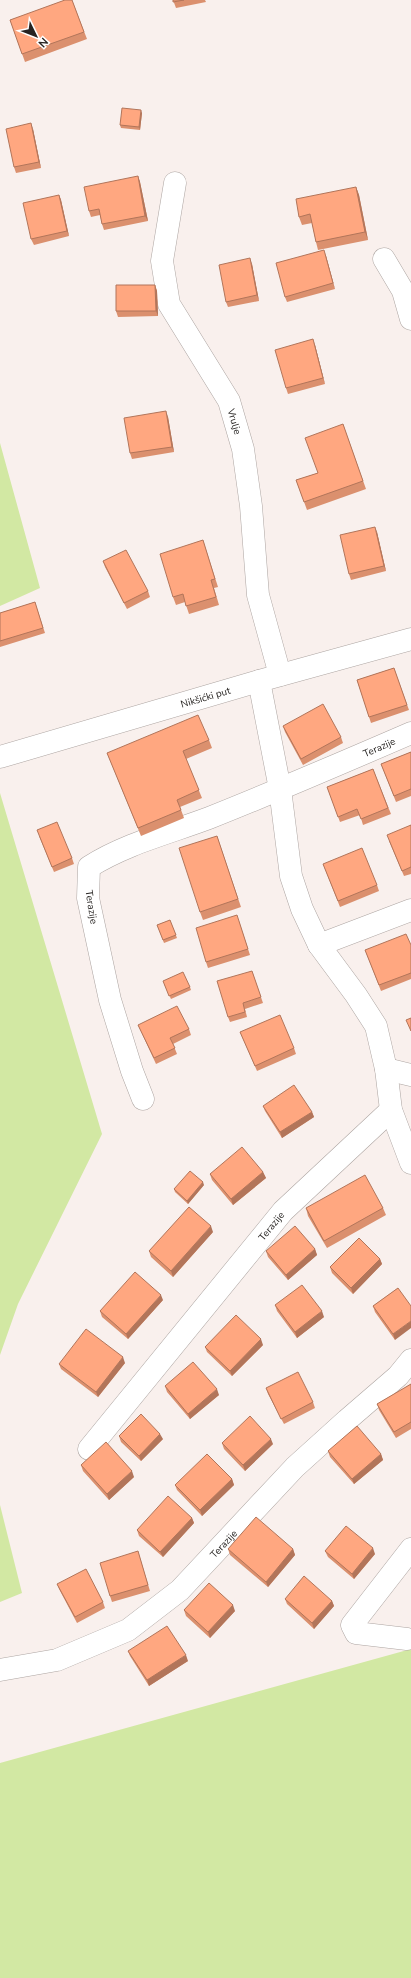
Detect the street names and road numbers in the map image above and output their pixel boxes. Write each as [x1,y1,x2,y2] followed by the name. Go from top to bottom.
[223,406,244,436] street label: Vrulje
[179,684,233,712] street label: Nikšićki put
[361,735,398,761] street label: Terazije
[81,889,101,925] street label: Terazije
[256,1209,288,1244] street label: Terazije
[207,1527,241,1562] street label: Terazije

